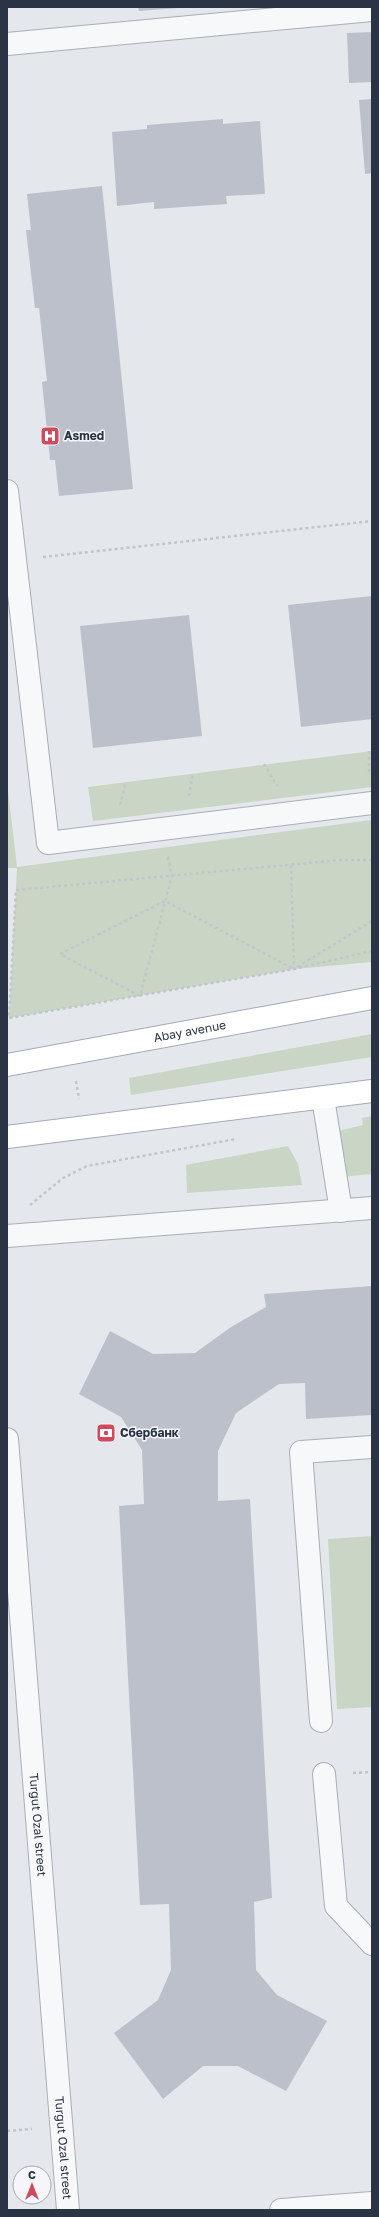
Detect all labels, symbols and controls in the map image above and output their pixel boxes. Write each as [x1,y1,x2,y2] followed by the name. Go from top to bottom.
[39,425,61,447] hospital icon: Asmed
[64,428,104,443] place label: Asmed
[152,1017,227,1045] street label: Abay avenue
[95,1422,117,1444] bank icon: Сбербанк
[120,1425,179,1440] place label: Сбербанк
[26,1772,50,1877] street label: Turgut Ozal street
[52,2095,75,2200] street label: Turgut Ozal street
[12,2165,52,2205] north arrow
[28,2168,36,2181] text: С

